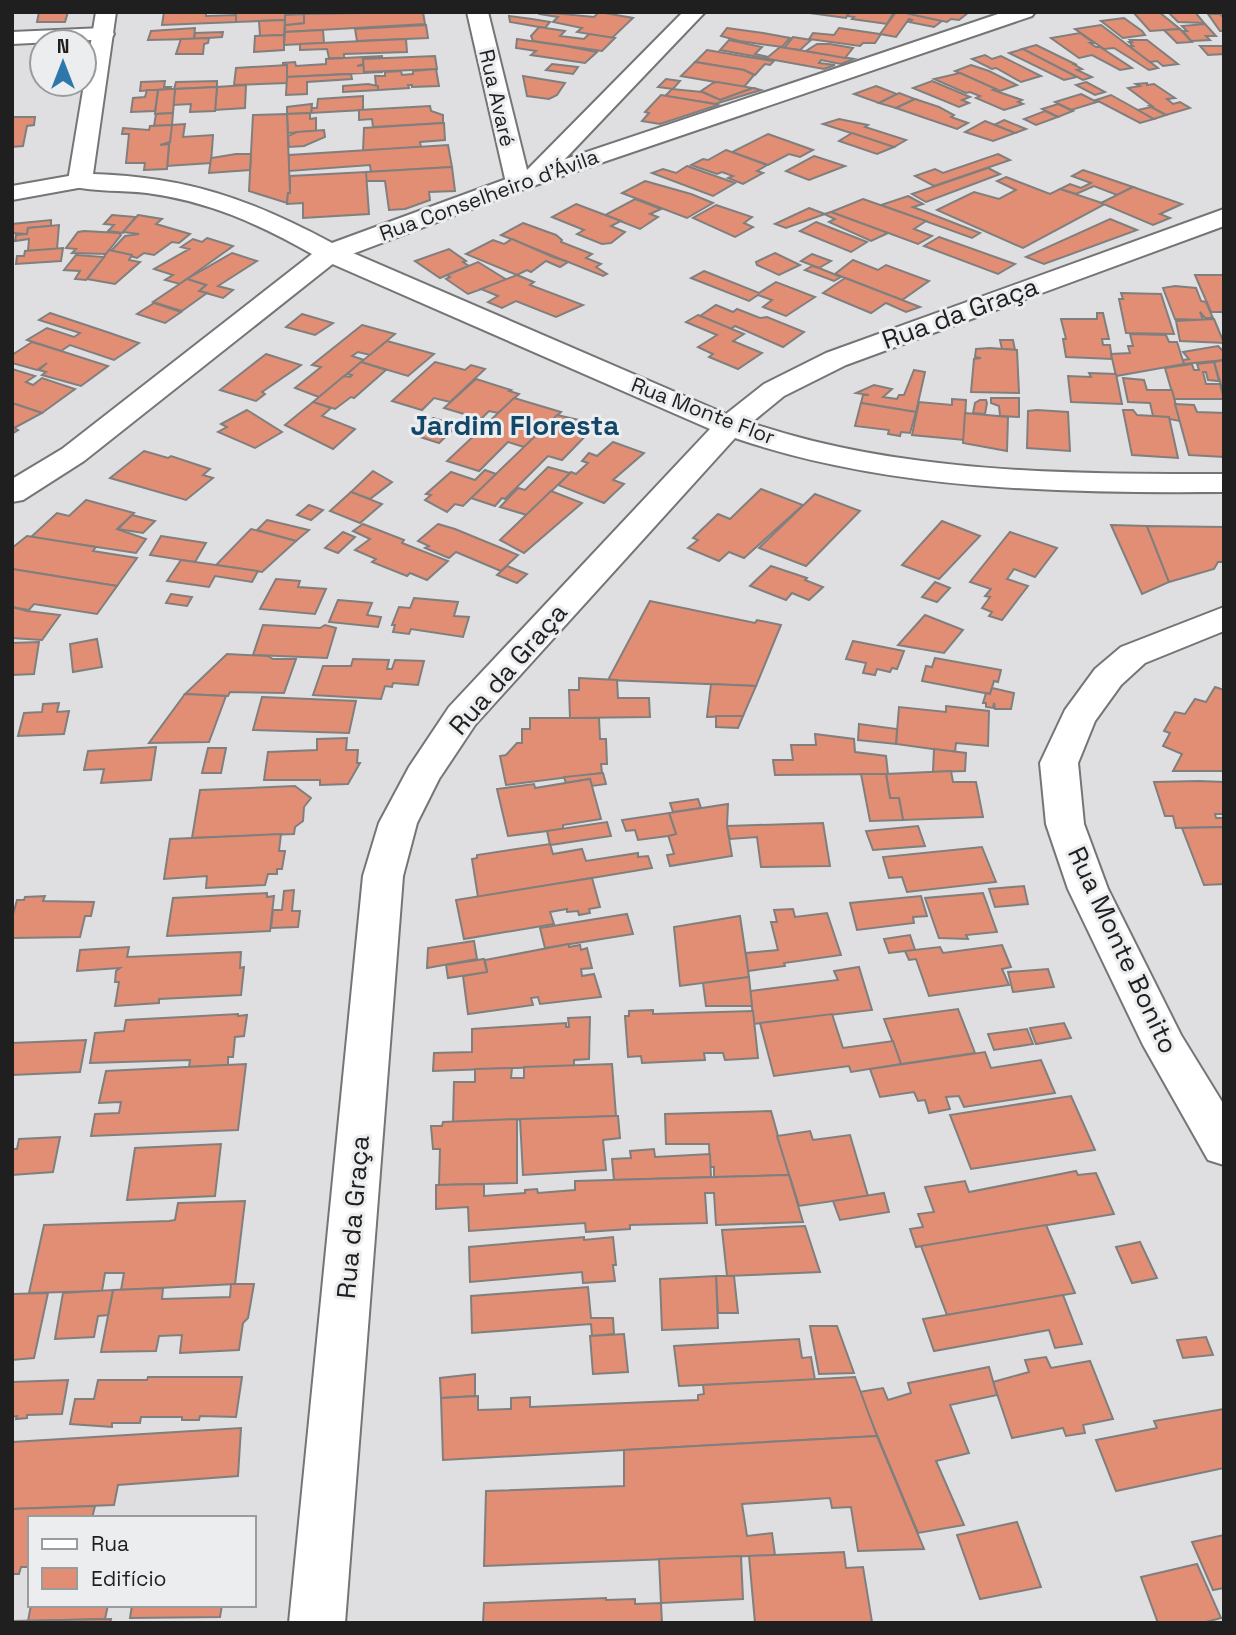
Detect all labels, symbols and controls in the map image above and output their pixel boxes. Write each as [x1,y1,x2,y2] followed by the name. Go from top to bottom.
[28,28,98,98] north arrow
[57,34,69,59] text: N
[473,47,522,149] street label: Rua Avaré
[375,142,602,247] street label: Rua Conselheiro d'Ávila
[877,269,1043,357] street label: Rua da Graça
[627,371,779,450] street label: Rua Monte Flor
[411,407,619,443] district label: Jardim Floresta
[441,596,575,742] street label: Rua da Graça
[1060,841,1186,1059] street label: Rua Monte Bonito
[329,1134,377,1300] street label: Rua da Graça
[28,1516,256,1607] legend
[91,1530,129,1557] text: Rua
[91,1565,167,1592] text: Edifício

